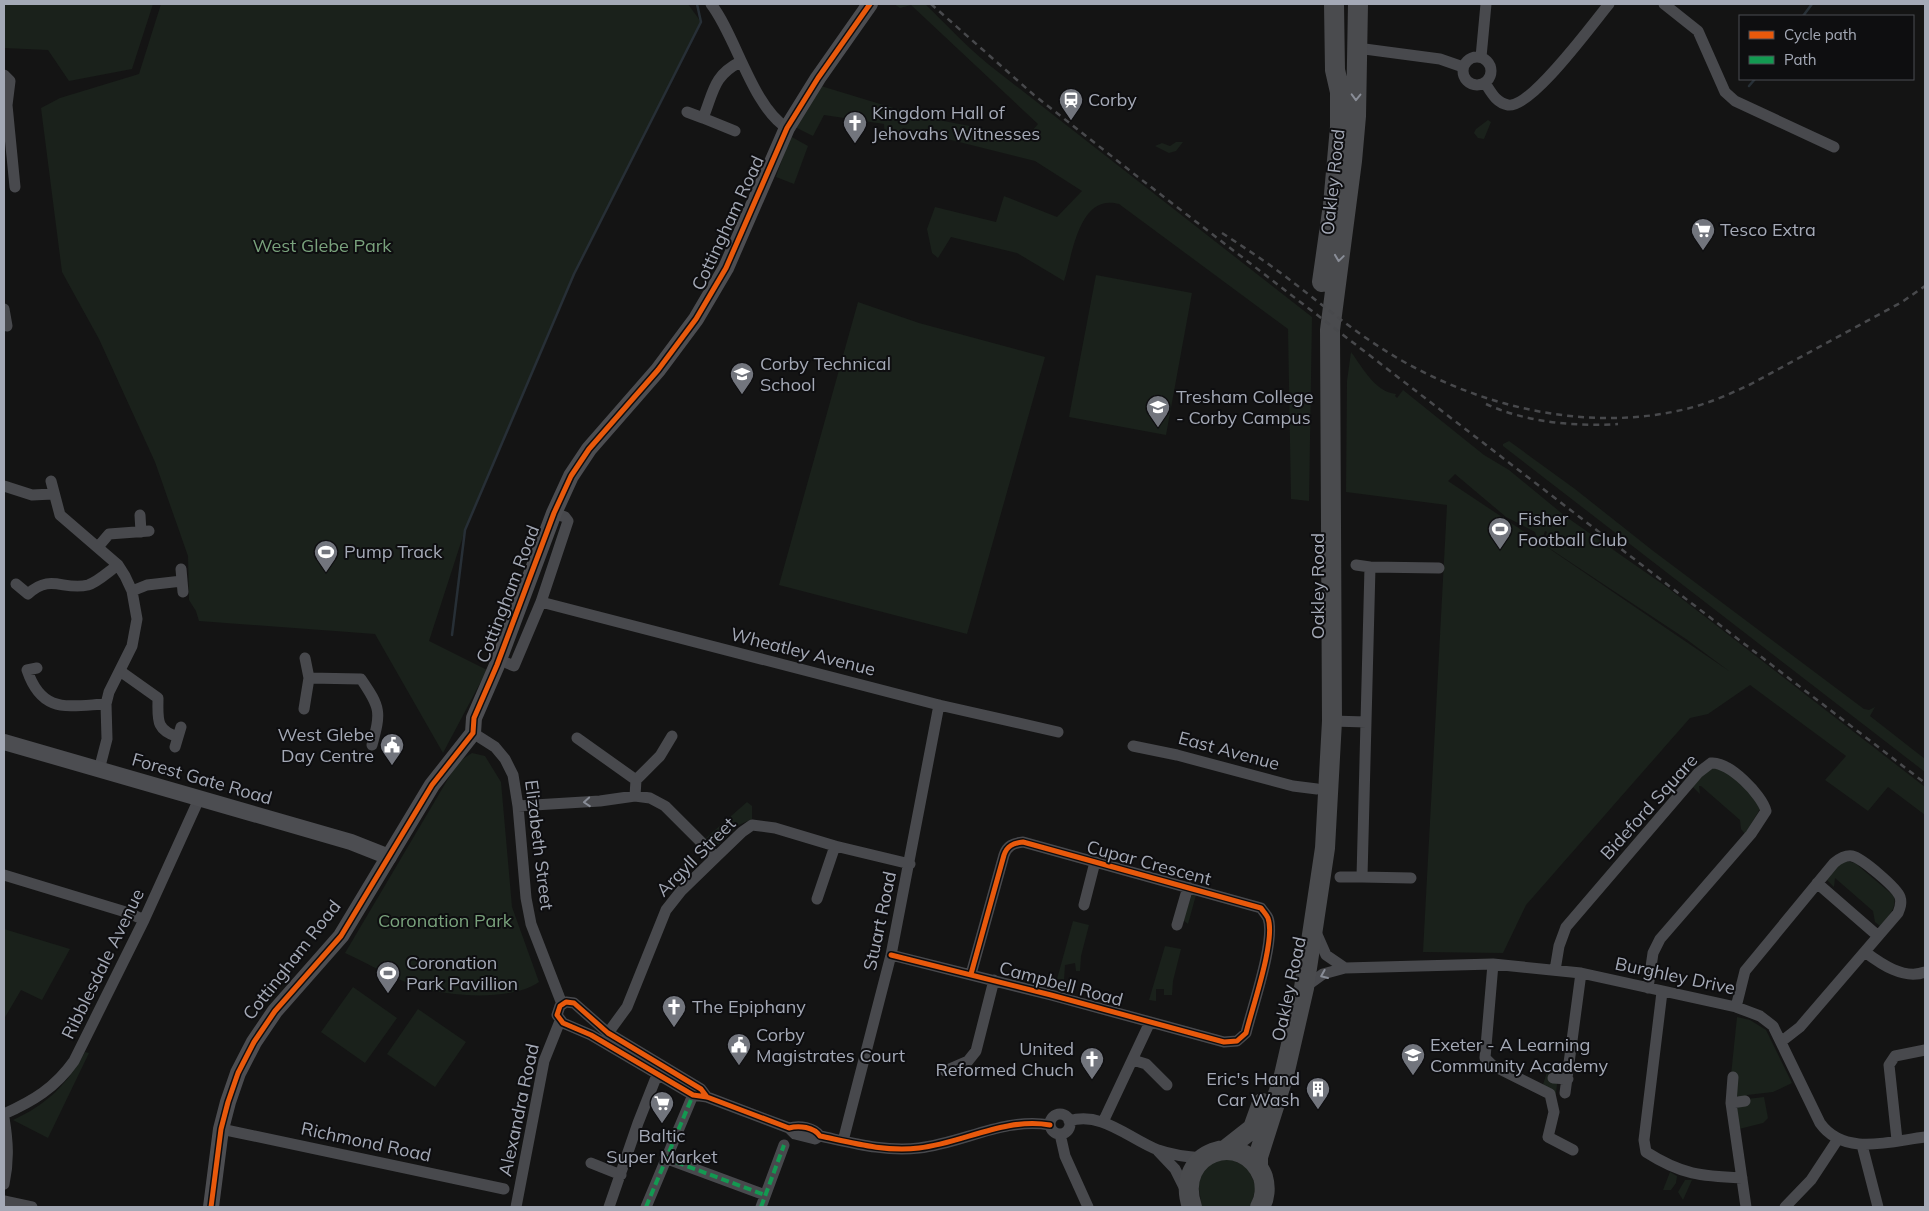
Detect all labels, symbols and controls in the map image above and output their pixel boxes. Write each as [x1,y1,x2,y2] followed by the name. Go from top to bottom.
[1739,15,1914,80] legend
[1784,25,1857,44] text: Cycle path
[1784,50,1816,69] text: Path
[1058,87,1084,121] station icon: Corby
[1088,88,1137,111] place label: Corby
[1351,93,1361,101] one-way arrow
[872,101,1040,145] place label: Kingdom Hall of Jehovahs Witnesses
[842,110,868,144] church icon: Kingdom Hall of Jehovahs Witnesses
[1316,128,1349,236] street label: Oakley Road
[686,152,769,294] street label: Cottingham Road
[1690,217,1716,251] supermarket icon: Tesco Extra
[1720,218,1816,241] place label: Tesco Extra
[253,234,392,257] park label: West Glebe Park
[1334,254,1345,262] one-way arrow
[760,352,891,396] place label: Corby Technical School
[729,361,755,395] school or university icon: Corby Technical School
[1176,385,1313,429] place label: Tresham College - Corby Campus
[1145,394,1171,428] school or university icon: Tresham College - Corby Campus
[1518,507,1627,551] place label: Fisher Football Club
[1487,516,1513,550] sports icon: Fisher Football Club
[471,522,544,666] street label: Cottingham Road
[1306,533,1329,639] street label: Oakley Road
[313,539,339,573] sports icon: Pump Track
[344,540,443,563] place label: Pump Track
[728,622,878,681] street label: Wheatley Avenue
[278,723,374,767] place label: West Glebe Day Centre
[1176,726,1282,775] street label: East Avenue
[379,732,405,766] public building icon: West Glebe Day Centre
[129,747,275,810] street label: Forest Gate Road
[1595,749,1702,864] street label: Bideford Square
[520,778,559,911] street label: Elizabeth Street
[583,796,591,807] one-way arrow
[651,812,740,901] street label: Argyll Street
[1084,835,1214,890] street label: Cupar Crescent
[858,869,901,973] street label: Stuart Road
[56,885,149,1043] street label: Ribblesdale Avenue
[238,895,346,1024] street label: Cottingham Road
[378,909,513,932] park label: Coronation Park
[1266,935,1311,1043] street label: Oakley Road
[406,951,518,995] place label: Coronation Park Pavillion
[1613,952,1737,999] street label: Burghley Drive
[997,956,1126,1011] street label: Campbell Road
[375,960,401,994] sports icon: Coronation Park Pavillion
[1320,969,1329,979] one-way arrow
[661,994,687,1028] church icon: The Epiphany
[692,995,806,1018] place label: The Epiphany
[756,1023,905,1067] place label: Corby Magistrates Court
[726,1032,752,1066] public building icon: Corby Magistrates Court
[1430,1033,1609,1077] place label: Exeter - A Learning Community Academy
[936,1037,1074,1081] place label: United Reformed Chuch
[493,1041,544,1178] street label: Alexandra Road
[1400,1042,1426,1076] school or university icon: Exeter - A Learning Community Academy
[1079,1046,1105,1080] church icon: United Reformed Chuch
[1206,1067,1300,1111] place label: Eric's Hand Car Wash
[1305,1076,1331,1110] building icon: Eric's Hand Car Wash
[649,1090,675,1124] supermarket icon: Baltic Super Market
[299,1116,433,1167] street label: Richmond Road
[606,1124,718,1168] place label: Baltic Super Market

